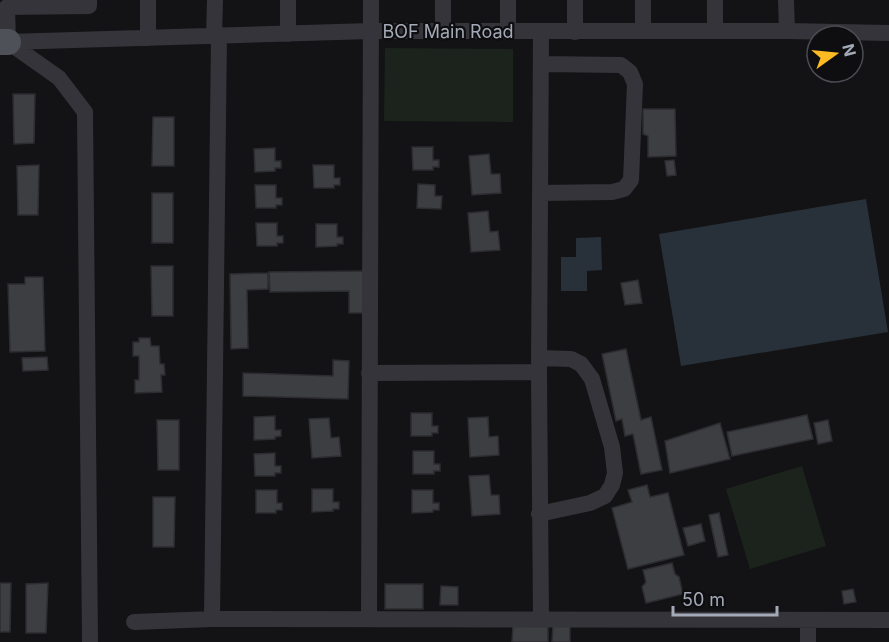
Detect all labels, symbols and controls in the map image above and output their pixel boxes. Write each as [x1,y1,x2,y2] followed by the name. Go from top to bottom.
[382,21,514,42] street label: BOF Main Road
[805,24,865,84] north arrow
[838,42,861,59] text: N
[673,579,776,617] scale bar
[682,589,725,610] text: 50 m

